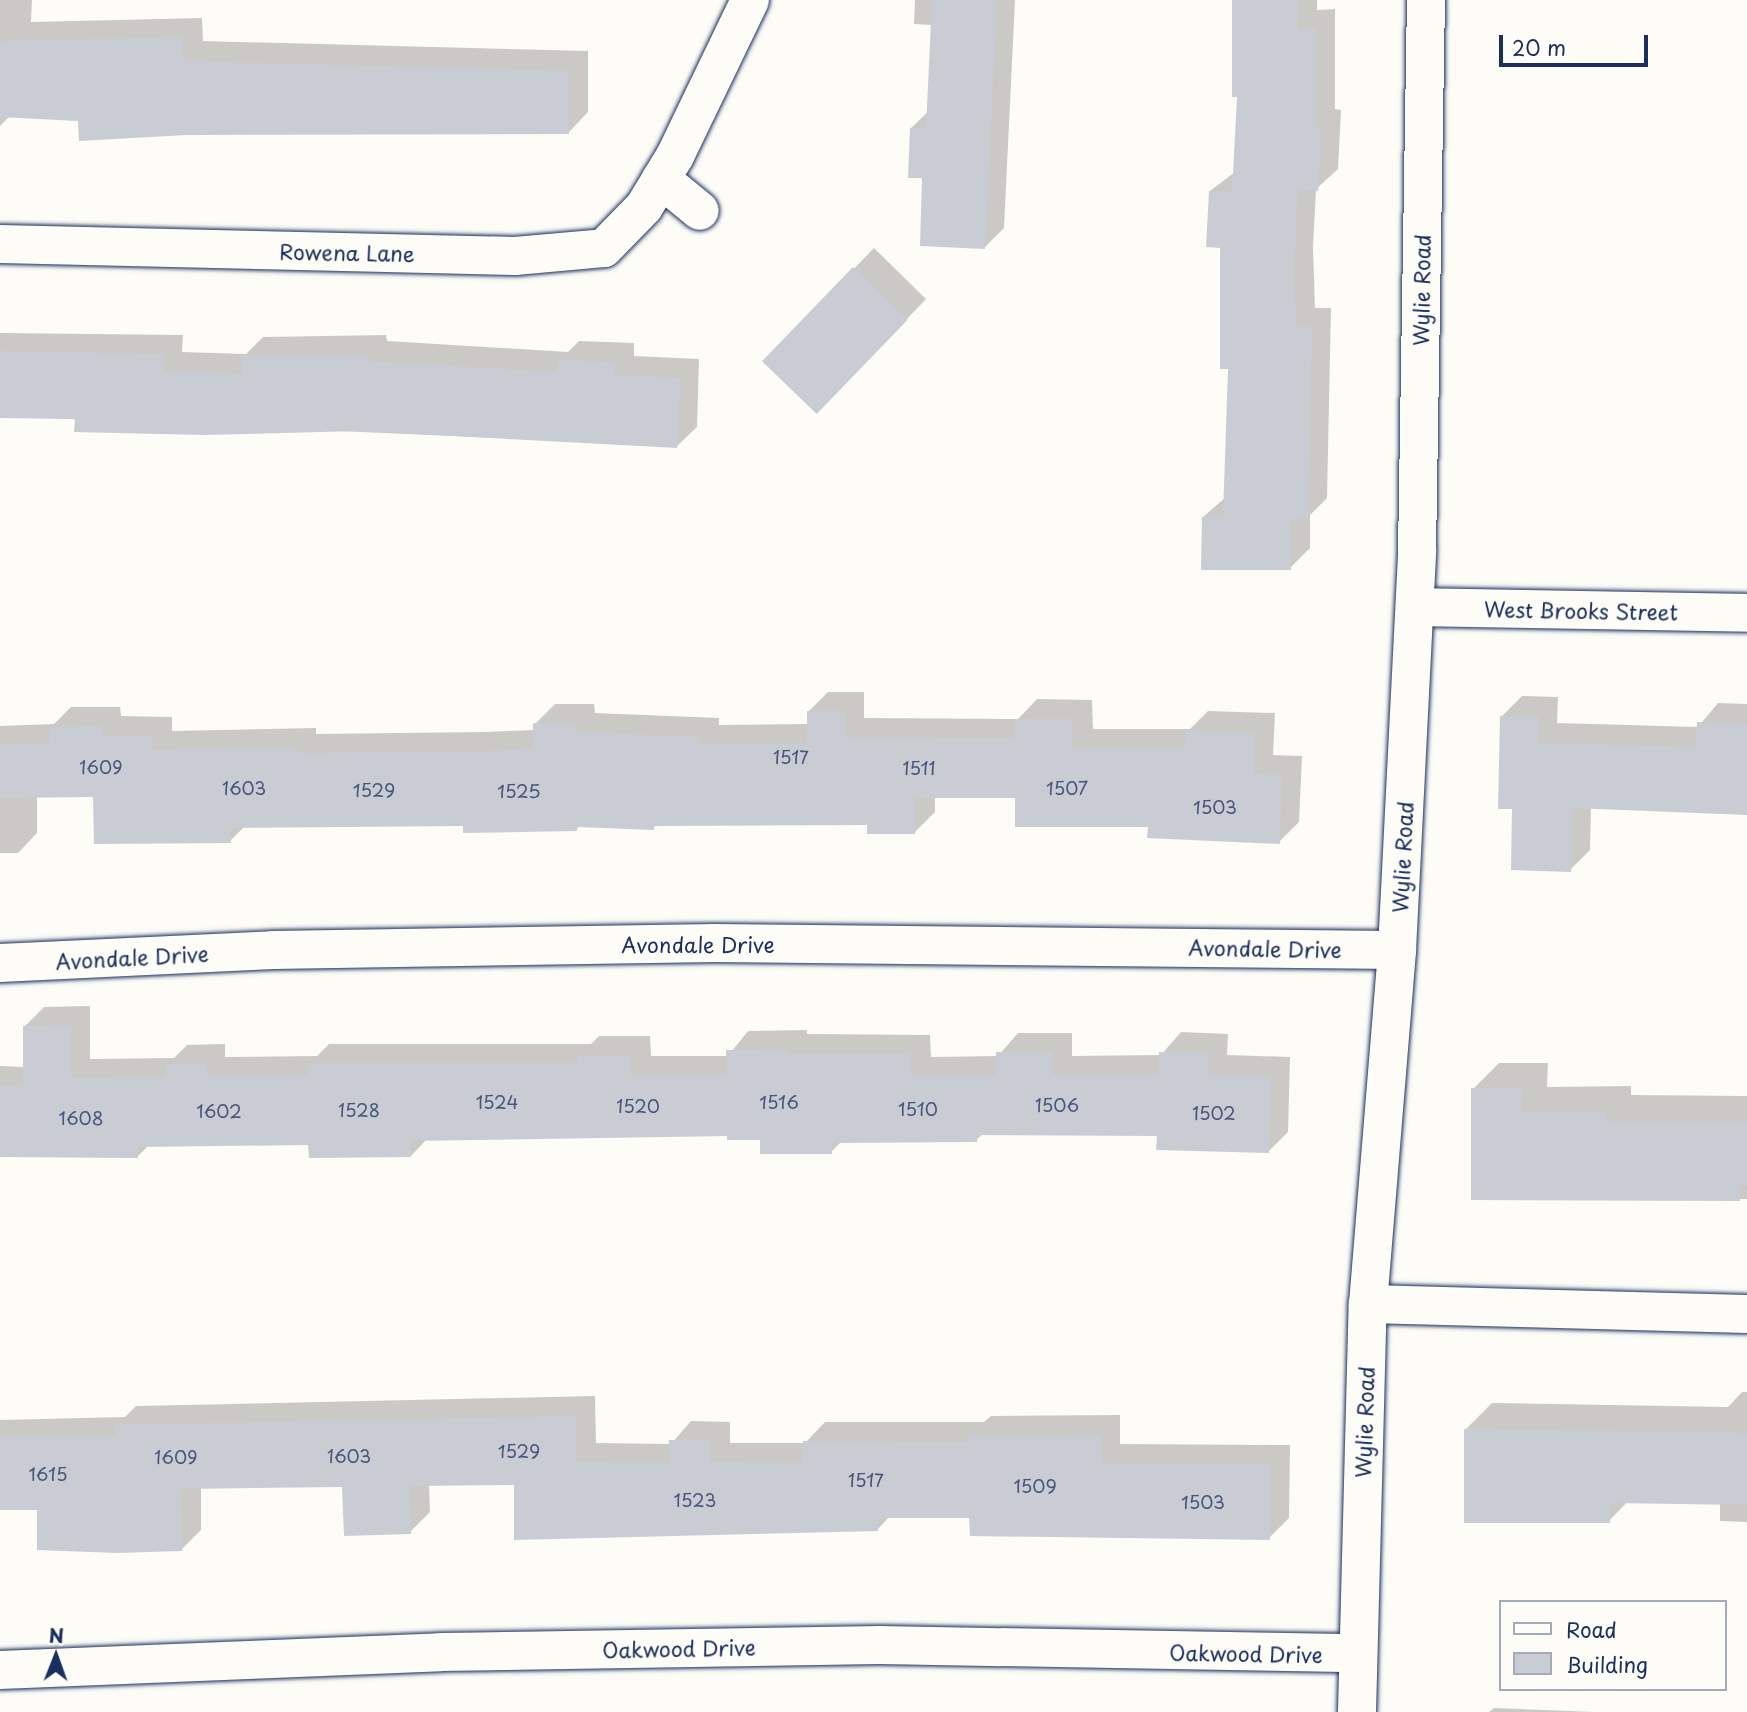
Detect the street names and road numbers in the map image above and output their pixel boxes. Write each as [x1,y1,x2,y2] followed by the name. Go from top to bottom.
[1407,233,1435,347] street label: Wylie Road
[279,238,415,266] street label: Rowena Lane
[1482,596,1680,624] street label: West Brooks Street
[1386,800,1418,914] street label: Wylie Road
[621,931,775,957] street label: Avondale Drive
[1188,934,1342,962] street label: Avondale Drive
[54,940,210,974] street label: Avondale Drive
[1349,1365,1379,1479] street label: Wylie Road
[602,1634,756,1662] street label: Oakwood Drive
[1169,1639,1323,1667] street label: Oakwood Drive

